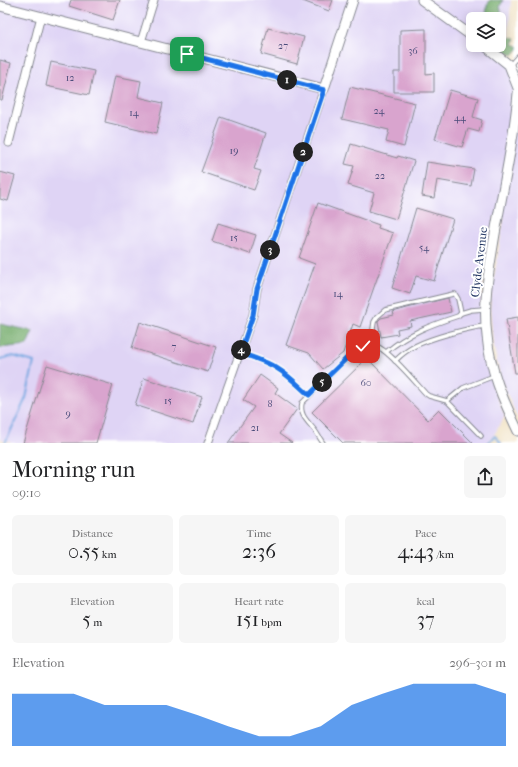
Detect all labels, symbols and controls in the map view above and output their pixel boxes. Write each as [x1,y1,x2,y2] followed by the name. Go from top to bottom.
[466,12,506,52] map controls
[466,12,506,52] button: layers
[170,37,204,71] pin
[278,40,288,52] house number: 27
[176,43,198,65] icon: arrive
[408,45,418,57] house number: 36
[277,70,297,90] pin: 1
[66,72,74,84] house number: 12
[285,73,289,86] text: 1
[373,105,386,117] house number: 24
[129,107,140,119] house number: 14
[454,112,467,124] house number: 44
[293,142,313,162] pin: 2
[230,145,238,157] house number: 19
[300,145,306,158] text: 2
[375,170,385,182] house number: 22
[468,226,490,298] street label: Clyde Avenue
[230,232,238,244] house number: 15
[260,240,280,260] pin: 3
[419,242,430,254] house number: 54
[268,243,272,256] text: 3
[333,288,344,300] house number: 14
[346,329,380,363] pin
[352,335,374,357] icon: check
[231,340,251,360] pin: 4
[172,341,177,353] house number: 7
[238,343,244,356] text: 4
[312,372,332,392] pin: 5
[320,375,324,388] text: 5
[361,377,371,389] house number: 60
[164,395,172,407] house number: 15
[267,398,273,410] house number: 8
[65,408,71,420] house number: 9
[251,422,259,434] house number: 21
[464,456,506,498] button: share
[12,457,135,483] text: Morning run
[12,485,41,500] text: 09:10
[72,527,113,540] text: Distance
[246,527,271,540] text: Time
[415,527,437,540] text: Pace
[68,540,99,563] text: 0.55
[242,540,276,563] text: 2:36
[397,540,434,563] text: 4:43
[99,548,117,561] text: km
[434,548,454,561] text: /km
[70,595,115,608] text: Elevation
[234,595,284,608] text: Heart rate
[416,595,435,608] text: kcal
[82,608,91,631] text: 5
[236,608,259,631] text: 151
[417,608,435,631] text: 37
[91,616,102,629] text: m
[259,616,282,629] text: bpm
[12,655,65,670] text: Elevation
[449,655,506,670] text: 296–301 m

